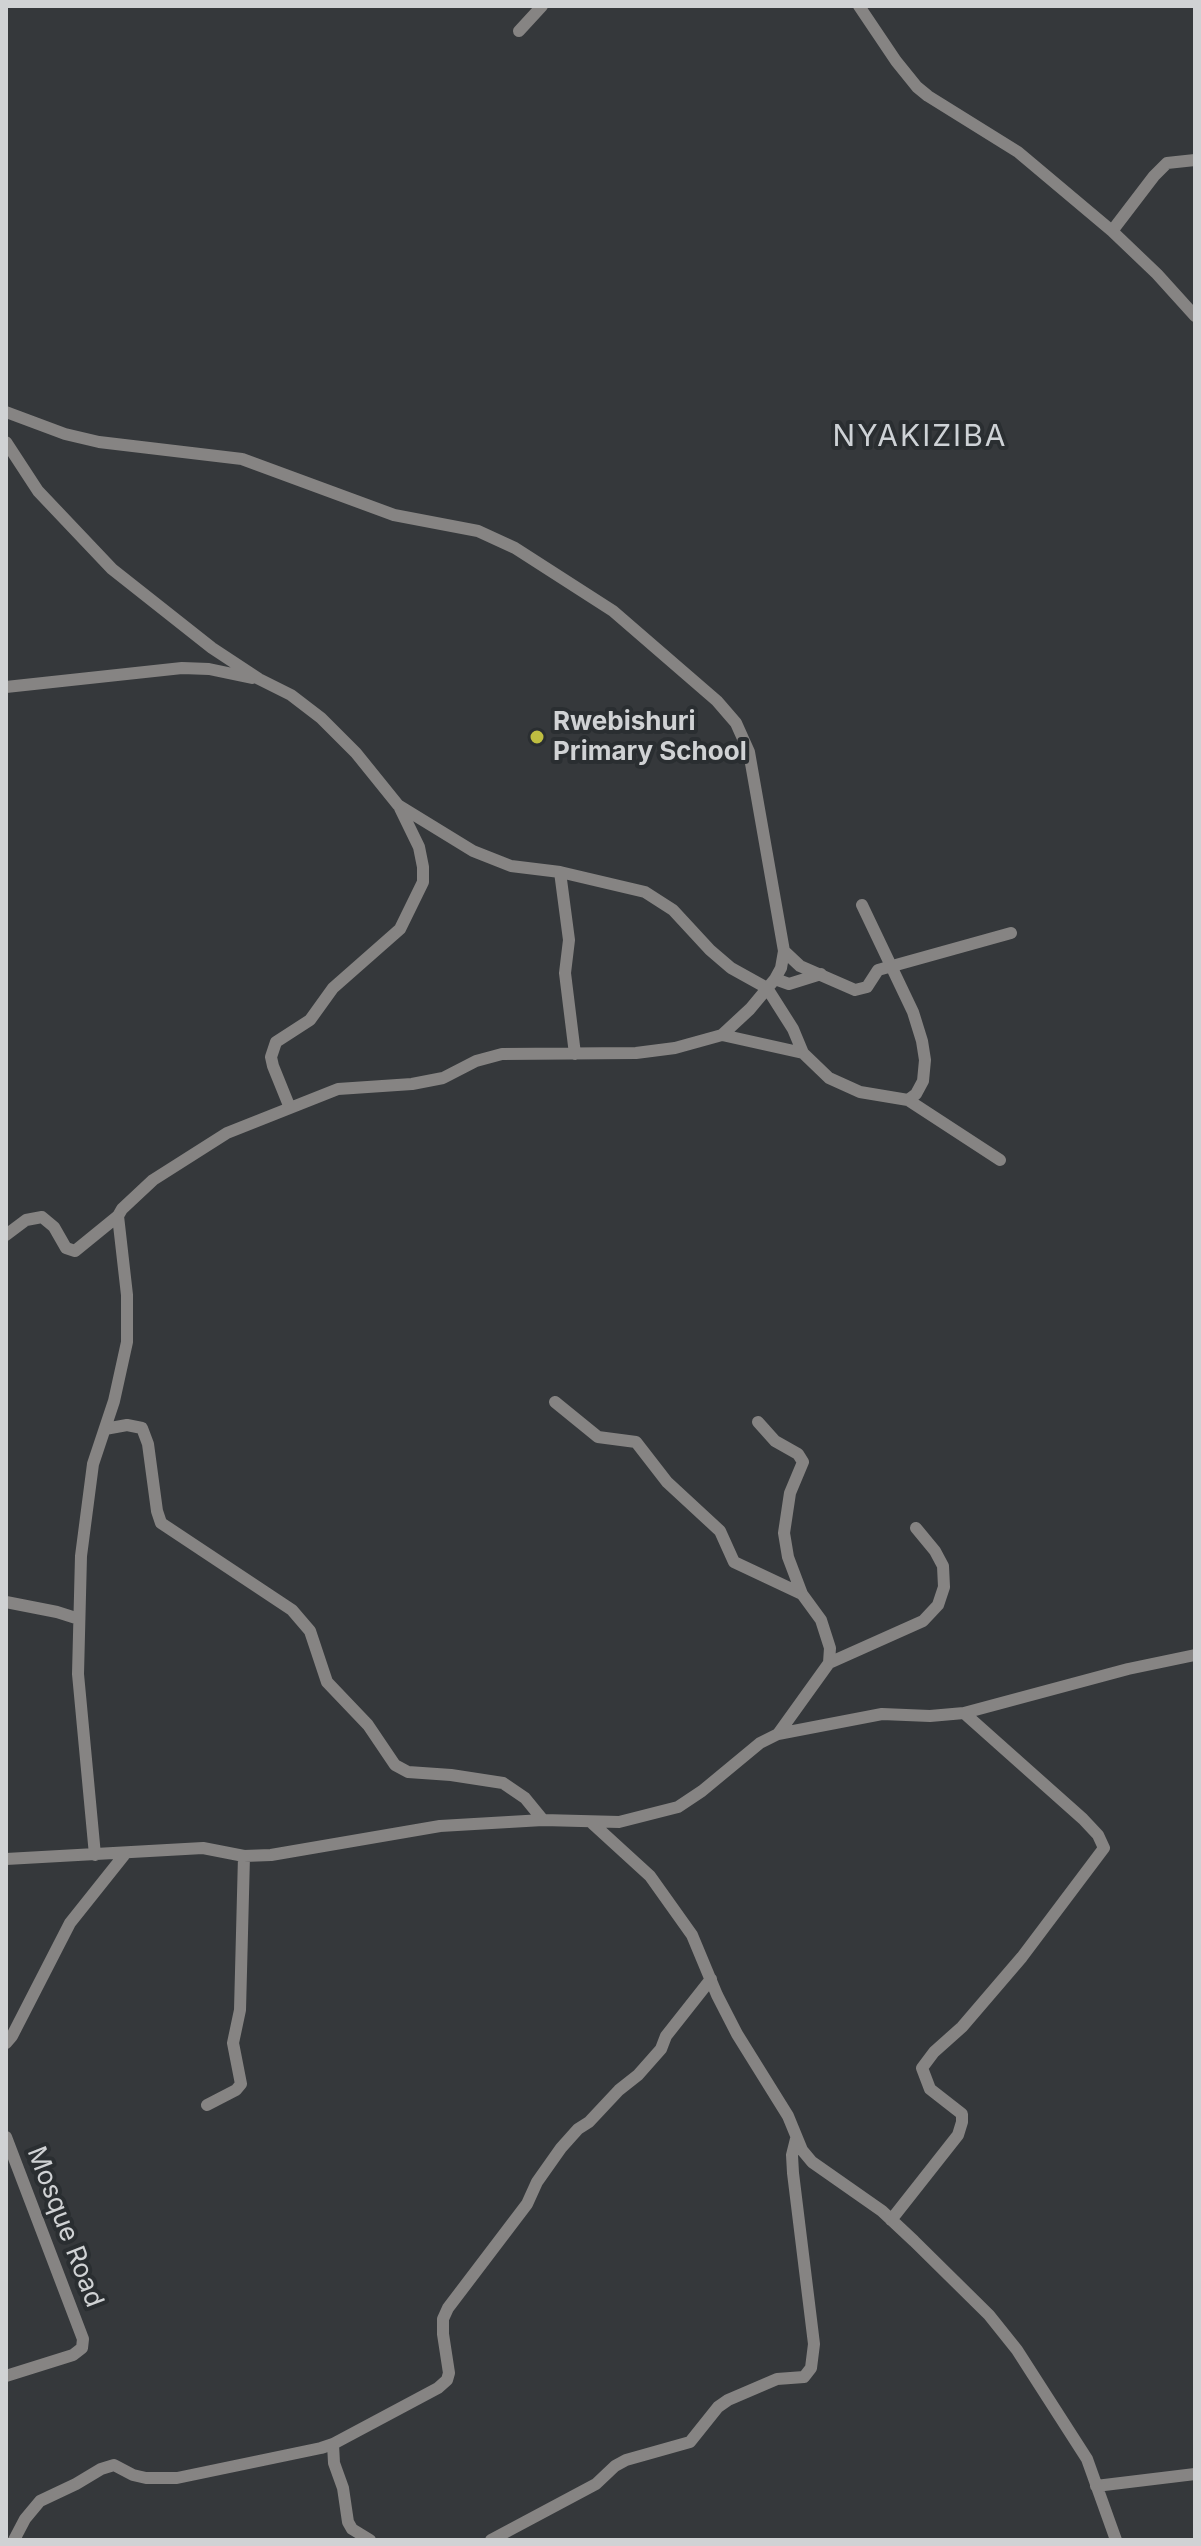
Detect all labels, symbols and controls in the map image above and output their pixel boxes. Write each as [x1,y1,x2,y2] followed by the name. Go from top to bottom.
[833,419,1007,455] district label: NYAKIZIBA
[553,706,747,768] place label: Rwebishuri Primary School
[528,728,546,746] marker: Rwebishuri Primary School
[20,2142,110,2312] street label: Mosque Road

